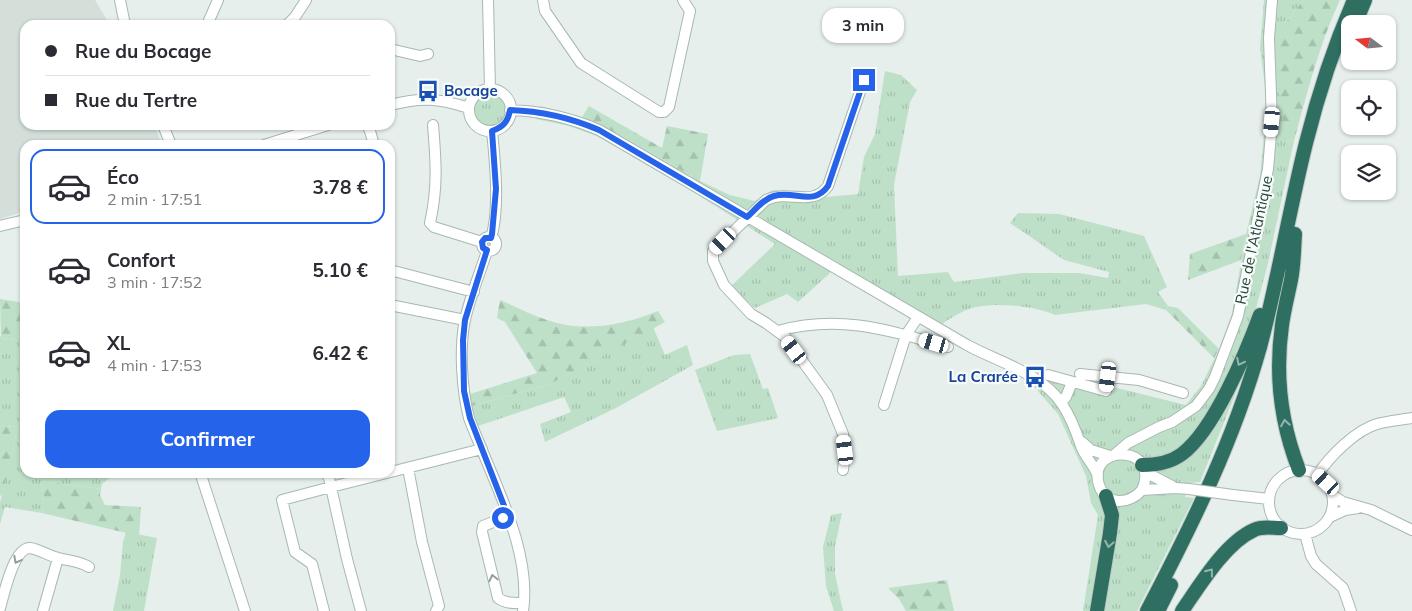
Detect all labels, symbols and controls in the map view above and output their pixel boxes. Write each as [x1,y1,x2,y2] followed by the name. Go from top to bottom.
[823,8,905,42] callout: 3 min
[842,15,884,35] text: 3 min
[1341,15,1396,70] north arrow
[1341,15,1396,200] map controls
[75,39,211,63] text: Rue du Bocage
[853,69,875,91] route end
[415,78,441,104] bus stop icon: Bocage
[1341,80,1396,135] button: locate
[444,81,498,100] place label: Bocage
[75,88,197,112] text: Rue du Tertre
[1263,106,1280,138] car
[1341,145,1396,200] button: layers
[47,164,92,209] icon: car
[107,165,139,189] text: Éco
[1231,174,1276,306] street label: Rue de l'Atlantique
[312,175,368,199] text: 3.78 €
[107,189,202,209] text: 2 min · 17:51
[707,225,738,257] car
[47,247,92,292] icon: car
[107,248,175,272] text: Confort
[312,258,368,282] text: 5.10 €
[107,272,202,292] text: 3 min · 17:52
[47,330,92,375] icon: car
[107,331,130,355] text: XL
[917,332,950,354] car
[778,334,809,366] car
[312,341,368,365] text: 6.42 €
[107,355,202,375] text: 4 min · 17:53
[1237,356,1247,365] one-way arrow
[1098,361,1117,393] car
[1022,364,1048,390] bus stop icon: La Crarée
[949,367,1018,386] place label: La Crarée
[45,410,370,468] button: Confirmer
[1280,419,1290,427] one-way arrow
[835,434,854,466] car
[1309,466,1342,498] car
[492,507,514,529] route start
[1104,539,1114,548] one-way arrow
[13,554,23,563] one-way arrow
[1205,569,1213,578] one-way arrow
[488,573,499,582] one-way arrow

